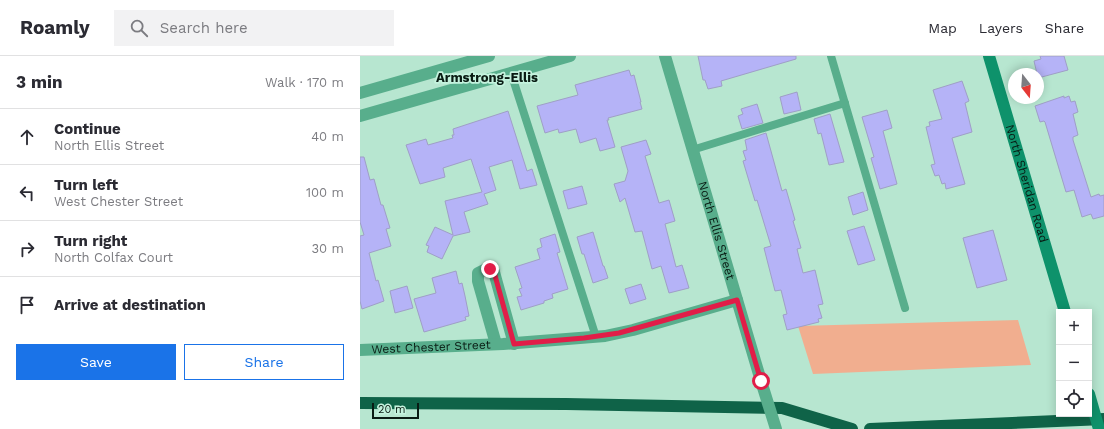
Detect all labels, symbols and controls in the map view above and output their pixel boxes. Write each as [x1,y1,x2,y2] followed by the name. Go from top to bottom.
[114,10,394,46] search box
[20,16,90,39] text: Roamly
[128,17,150,39] icon: search
[160,19,248,37] text: Search here
[928,20,957,36] text: Map
[979,20,1023,36] text: Layers
[1045,20,1084,36] text: Share
[1008,68,1044,104] north arrow
[436,70,538,85] district label: Armstrong-Ellis
[16,72,62,92] text: 3 min
[265,75,344,90] text: Walk · 170 m
[54,120,121,138] text: Continue
[1003,123,1051,244] street label: North Sheridan Road
[16,126,38,148] icon: ahead
[311,129,344,144] text: 40 m
[54,138,164,153] text: North Ellis Street
[54,176,118,194] text: Turn left
[695,180,738,281] street label: North Ellis Street
[16,182,38,204] icon: left
[306,185,344,200] text: 100 m
[54,194,183,209] text: West Chester Street
[54,232,127,250] text: Turn right
[16,238,38,260] icon: right
[312,241,344,256] text: 30 m
[54,250,173,265] text: North Colfax Court
[481,260,499,278] route end
[16,294,38,316] icon: arrive
[54,296,206,314] text: Arrive at destination
[1056,309,1092,417] map controls
[1056,309,1092,345] button: +
[371,338,491,357] street label: West Chester Street
[16,344,176,380] button: Save
[184,344,344,380] button: Share
[1056,345,1092,381] button: −
[752,372,770,390] route start
[1056,381,1092,417] button: locate
[372,401,419,420] scale bar
[378,403,406,416] text: 20 m

